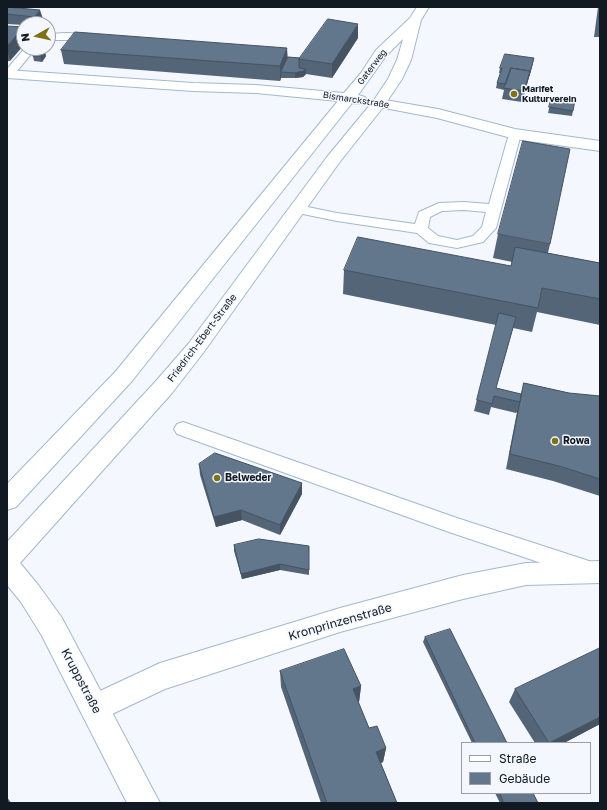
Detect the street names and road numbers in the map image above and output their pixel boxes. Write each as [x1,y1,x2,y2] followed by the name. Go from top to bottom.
[355,47,389,87] street label: Gaterweg
[322,89,390,111] street label: Bismarckstraße
[165,291,239,385] street label: Friedrich-Ebert-Straße
[287,600,393,644] street label: Kronprinzenstraße
[58,646,104,716] street label: Kruppstraße

